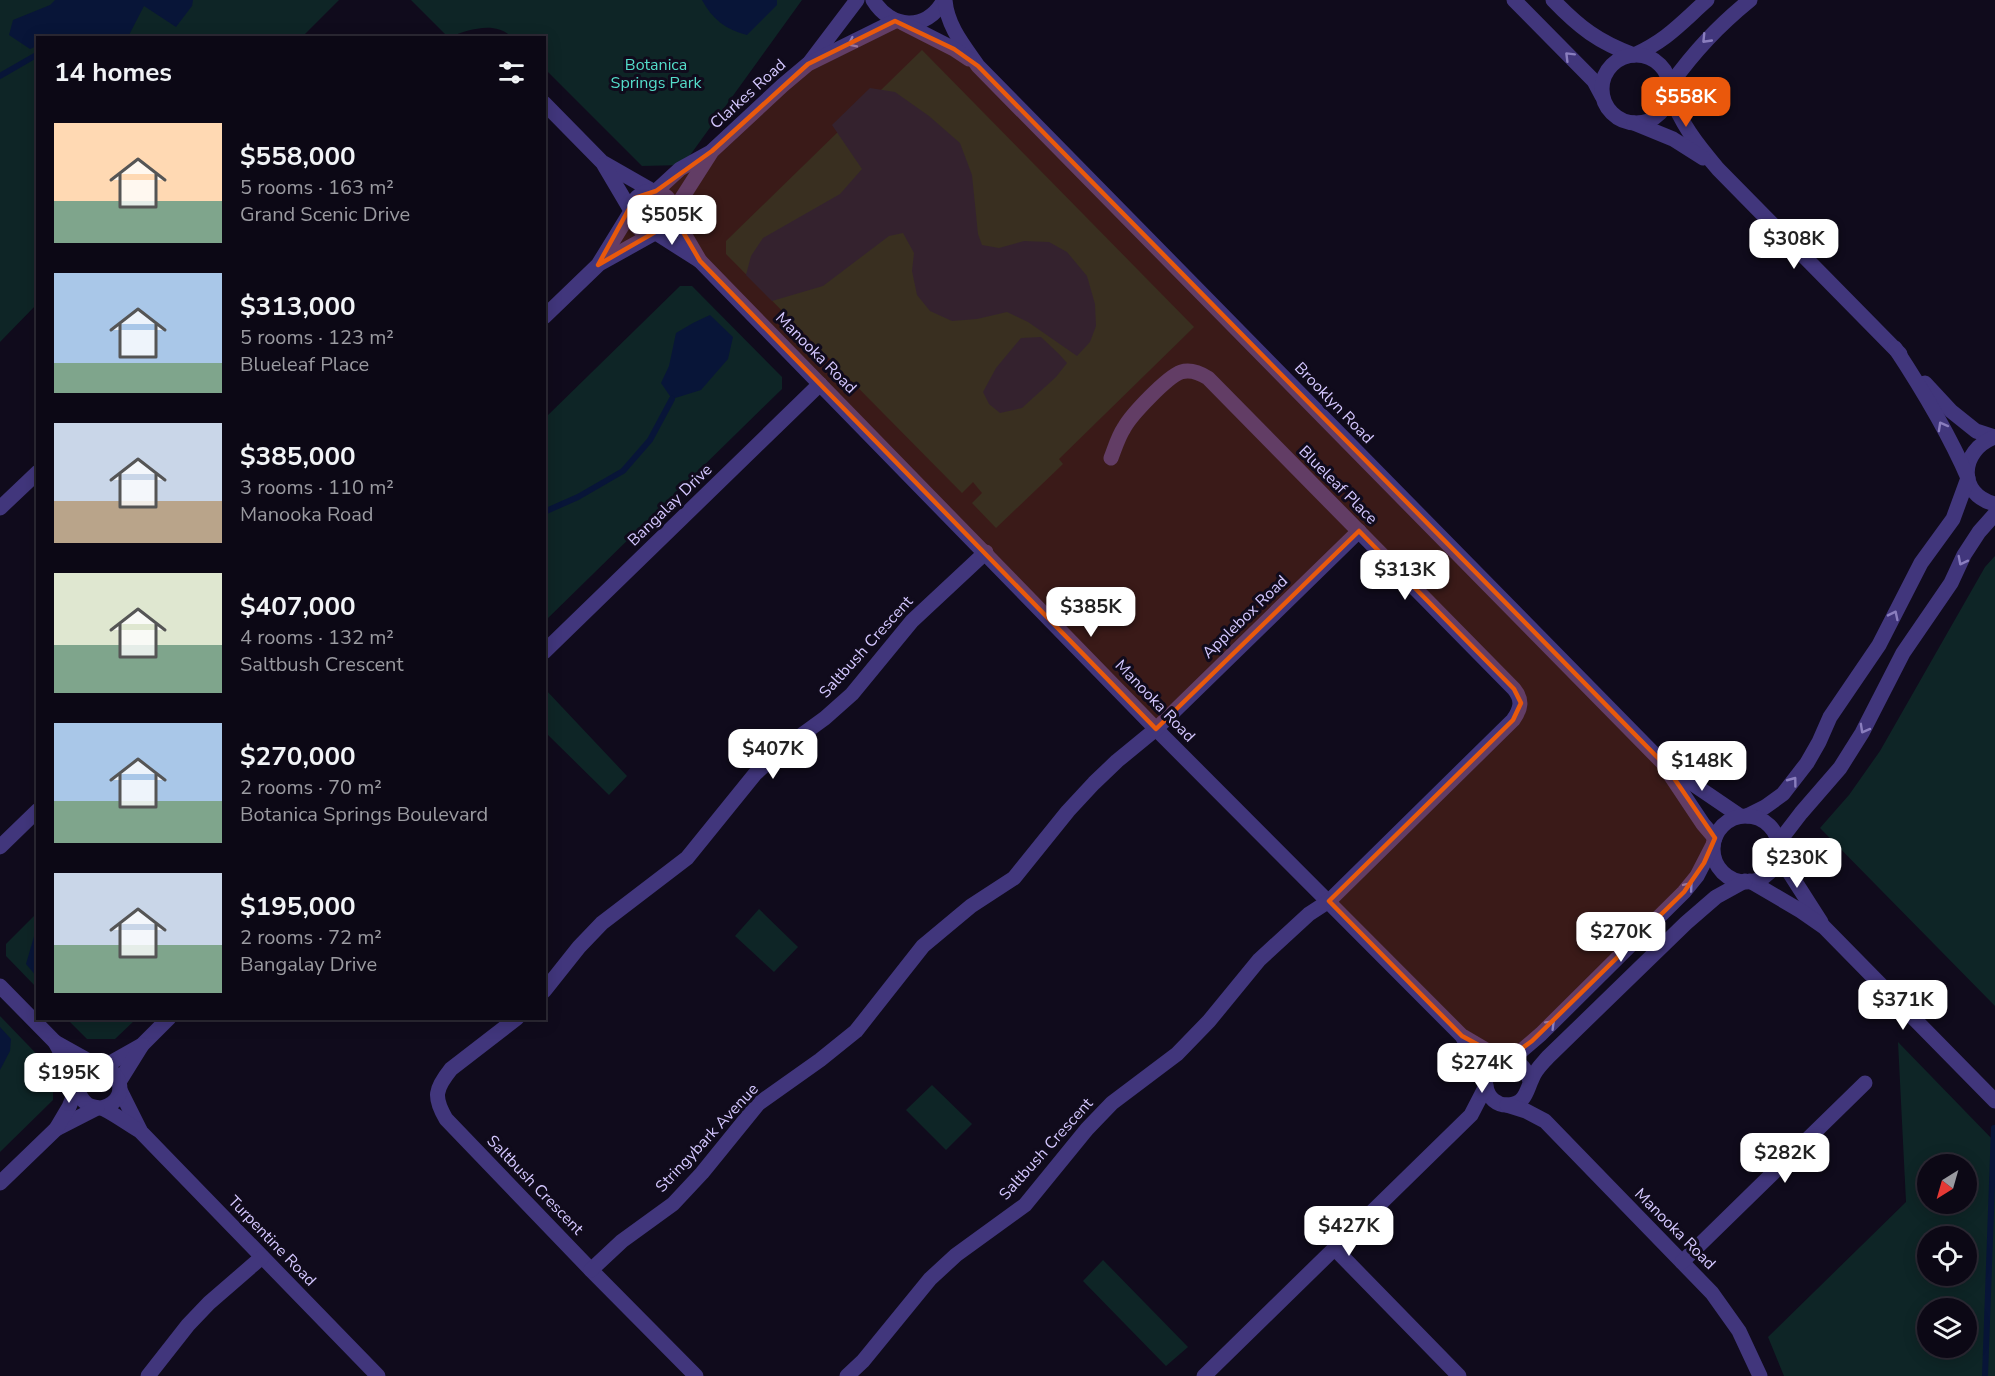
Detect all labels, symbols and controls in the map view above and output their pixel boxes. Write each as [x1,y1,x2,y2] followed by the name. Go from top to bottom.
[1703,31,1714,42] one-way arrow
[847,36,858,47] one-way arrow
[1565,52,1576,62] one-way arrow
[611,54,702,94] park label: Botanica Springs Park
[705,54,791,134] street label: Clarkes Road
[54,55,172,90] text: 14 homes
[495,56,528,89] icon: filters
[1644,77,1728,128] pin: $558K
[1655,83,1717,110] text: $558K
[240,139,356,174] text: $558,000
[102,147,174,219] icon: home
[240,174,394,201] text: 5 rooms · 163 m²
[630,195,714,246] pin: $505K
[240,201,410,228] text: Grand Scenic Drive
[641,201,703,228] text: $505K
[1752,219,1836,270] pin: $308K
[1763,225,1825,252] text: $308K
[240,289,356,324] text: $313,000
[102,297,174,369] icon: home
[770,307,862,399] street label: Manooka Road
[240,324,394,351] text: 5 rooms · 123 m²
[240,351,369,378] text: Blueleaf Place
[1289,357,1379,449] street label: Brooklyn Road
[1938,421,1949,432] one-way arrow
[240,439,356,474] text: $385,000
[1294,441,1382,529] street label: Blueleaf Place
[102,447,174,519] icon: home
[623,459,717,551] street label: Bangalay Drive
[240,474,394,501] text: 3 rooms · 110 m²
[240,501,373,528] text: Manooka Road
[1363,550,1447,601] pin: $313K
[1957,555,1969,566] one-way arrow
[1374,556,1436,583] text: $313K
[1197,570,1293,664] street label: Applebox Road
[1049,587,1133,638] pin: $385K
[240,589,356,624] text: $407,000
[814,591,918,703] street label: Saltbush Crescent
[1060,593,1122,620] text: $385K
[102,597,174,669] icon: home
[1887,611,1898,622] one-way arrow
[240,624,394,651] text: 4 rooms · 132 m²
[240,651,403,678] text: Saltbush Crescent
[1110,655,1200,747] street label: Manooka Road
[1859,723,1871,734] one-way arrow
[731,729,815,780] pin: $407K
[742,735,804,762] text: $407K
[240,739,356,774] text: $270,000
[1660,741,1744,792] pin: $148K
[102,747,174,819] icon: home
[1671,747,1733,774] text: $148K
[240,774,382,801] text: 2 rooms · 70 m²
[1786,777,1797,788] one-way arrow
[240,801,488,828] text: Botanica Springs Boulevard
[1755,838,1839,889] pin: $230K
[1766,844,1828,871] text: $230K
[1681,882,1692,893] one-way arrow
[240,889,356,924] text: $195,000
[102,897,174,969] icon: home
[1579,912,1663,963] pin: $270K
[1590,918,1652,945] text: $270K
[240,924,382,951] text: 2 rooms · 72 m²
[240,951,377,978] text: Bangalay Drive
[1861,980,1945,1031] pin: $371K
[1872,986,1934,1013] text: $371K
[1544,1020,1555,1030] one-way arrow
[1440,1043,1524,1094] pin: $274K
[1451,1049,1513,1076] text: $274K
[27,1053,111,1104] pin: $195K
[38,1059,100,1086] text: $195K
[651,1079,763,1197] street label: Stringybark Avenue
[994,1093,1098,1205] street label: Saltbush Crescent
[482,1130,589,1240] street label: Saltbush Crescent
[1743,1133,1827,1184] pin: $282K
[1754,1139,1816,1166] text: $282K
[1917,1154,1977,1214] north arrow
[1917,1154,1977,1358] map controls
[1629,1183,1721,1275] street label: Manooka Road
[223,1191,321,1291] street label: Turpentine Road
[1307,1206,1391,1257] pin: $427K
[1318,1212,1380,1239] text: $427K
[1917,1226,1977,1286] button: locate
[1917,1298,1977,1358] button: layers

